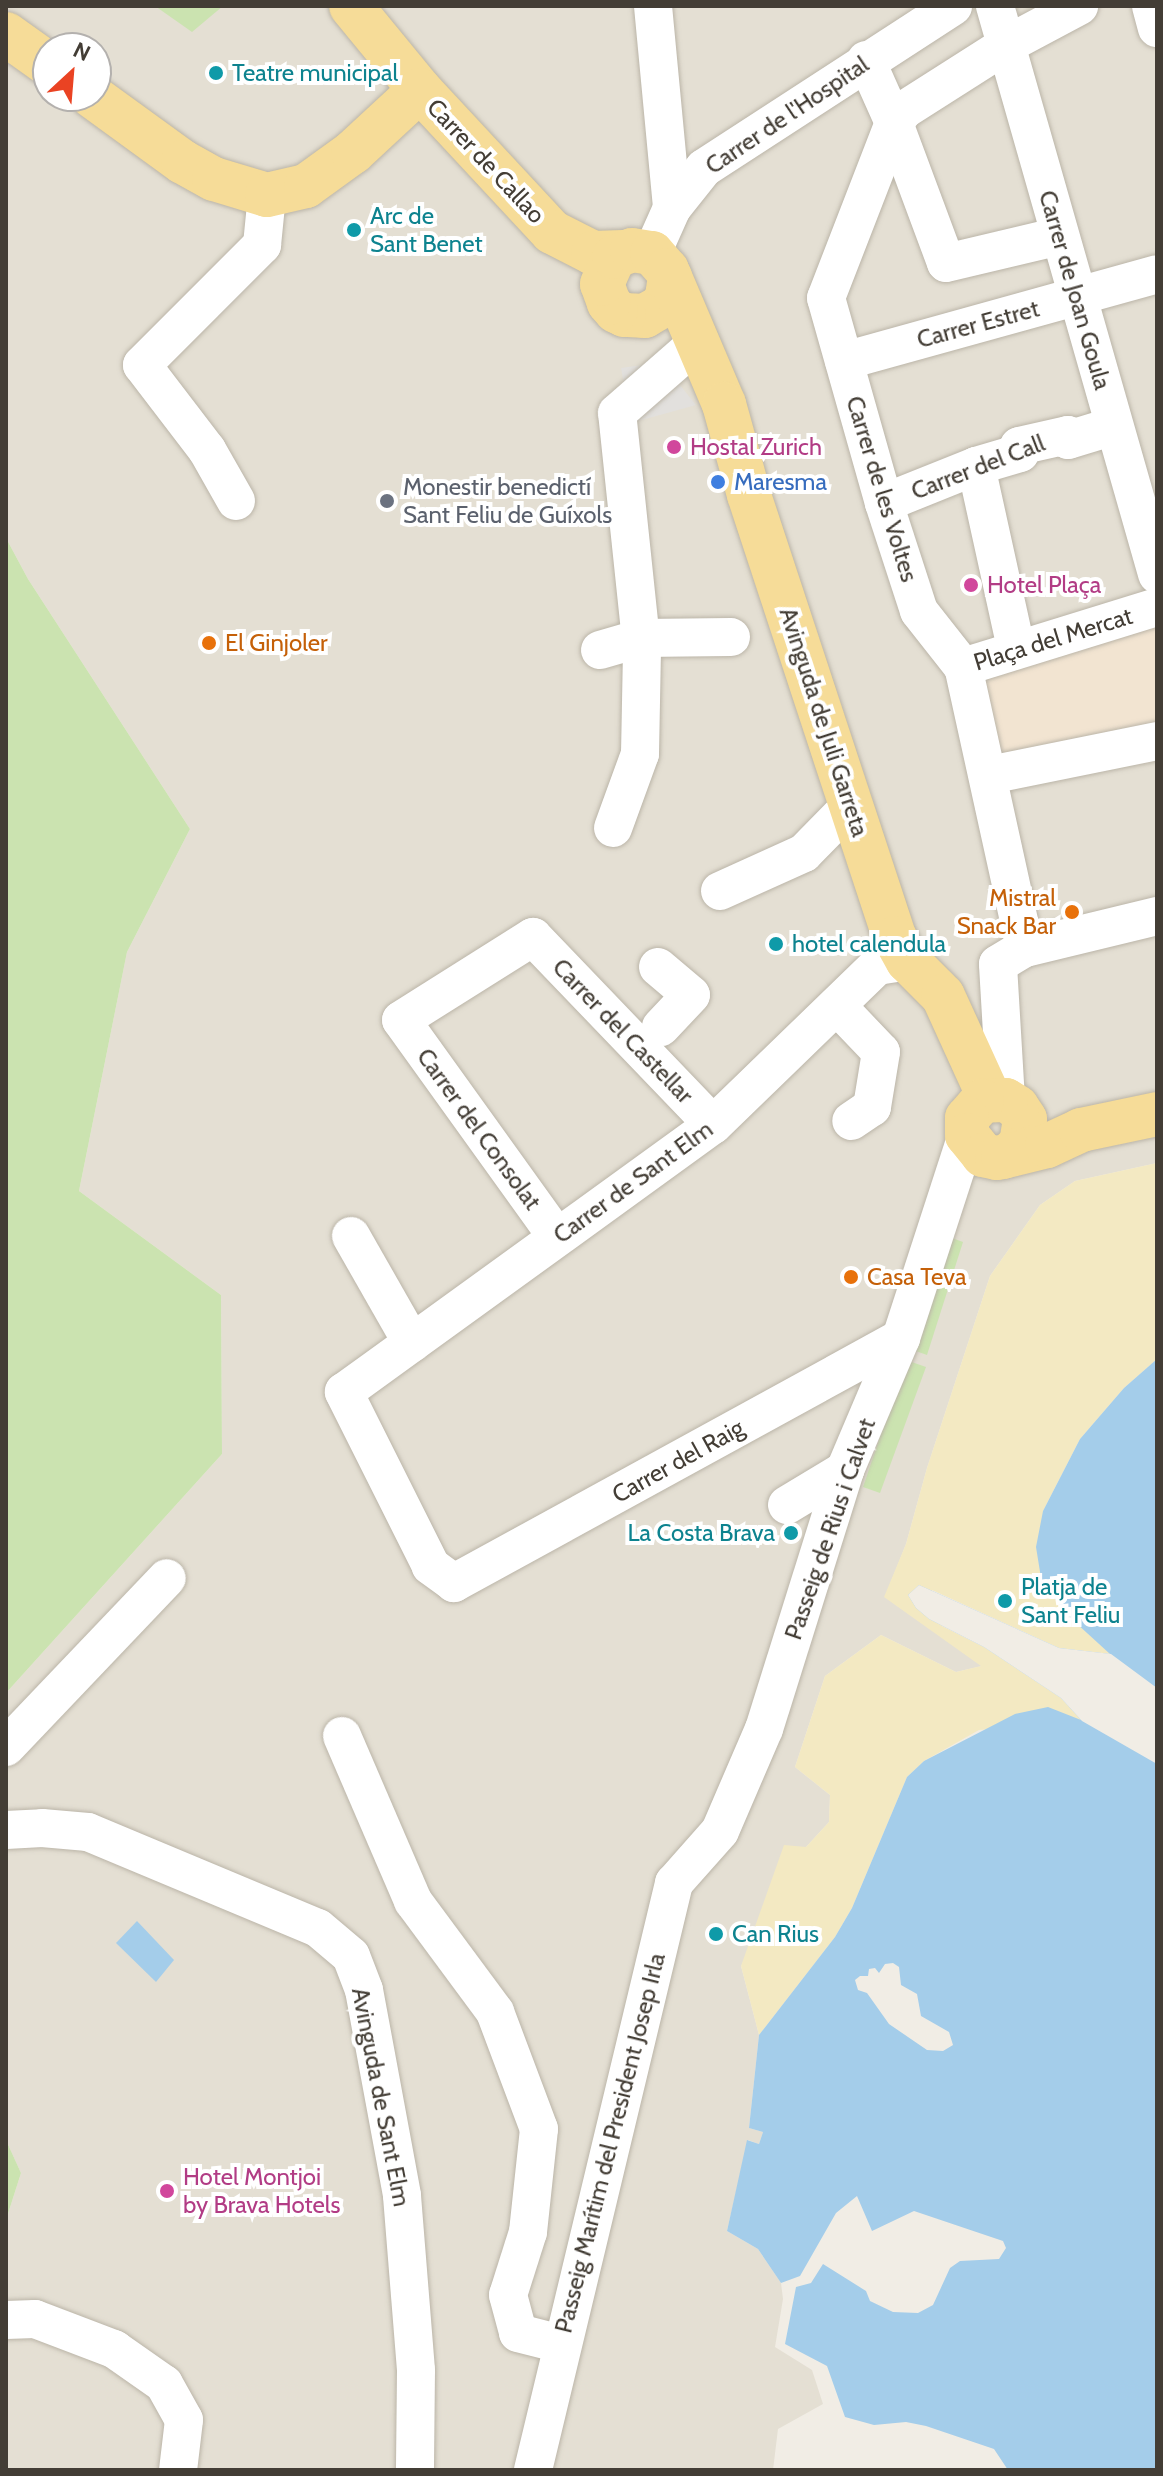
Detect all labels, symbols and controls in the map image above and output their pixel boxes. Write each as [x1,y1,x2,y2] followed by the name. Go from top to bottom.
[32,32,112,112] north arrow
[69,36,95,67] text: N
[700,50,874,180] street label: Carrer de l'Hospital
[232,59,398,87] place label: Teatre municipal
[207,64,225,82] marker: Teatre municipal
[421,93,551,229] street label: Carrer de Callao
[1033,187,1117,393] street label: Carrer de Joan Goula
[370,202,483,258] place label: Arc de Sant Benet
[345,221,363,239] marker: Arc de Sant Benet
[914,294,1042,354] street label: Carrer Estret
[840,393,924,585] street label: Carrer de les Voltes
[907,428,1049,506] street label: Carrer del Call
[690,433,822,461] place label: Hostal Zurich
[665,438,683,456] marker: Hostal Zurich
[734,468,827,496] place label: Maresma
[403,473,612,529] place label: Monestir benedictí Sant Feliu de Guíxols
[709,473,727,491] marker: Maresma
[378,492,396,510] marker: Monestir benedictí Sant Feliu de Guíxols
[987,571,1101,599] place label: Hotel Plaça
[962,576,980,594] marker: Hotel Plaça
[970,601,1136,677] street label: Plaça del Mercat
[773,604,875,840] street label: Avinguda de Juli Garreta
[225,629,328,657] place label: El Ginjoler
[200,634,218,652] marker: El Ginjoler
[957,884,1056,940] place label: Mistral Snack Bar
[1063,903,1081,921] marker: Mistral Snack Bar
[792,930,946,958] place label: hotel calendula
[767,935,785,953] marker: hotel calendula
[547,953,699,1109] street label: Carrer del Castellar
[411,1043,547,1215] street label: Carrer del Consolat
[548,1115,718,1249] street label: Carrer de Sant Elm
[867,1263,966,1291] place label: Casa Teva
[842,1268,860,1286] marker: Casa Teva
[607,1413,749,1509] street label: Carrer del Raig
[779,1415,881,1643] street label: Passeig de Rius i Calvet
[628,1519,775,1547] place label: La Costa Brava
[782,1524,800,1542] marker: La Costa Brava
[1021,1573,1120,1629] place label: Platja de Sant Feliu
[996,1592,1014,1610] marker: Platja de Sant Feliu
[732,1920,819,1948] place label: Can Rius
[707,1925,725,1943] marker: Can Rius
[549,1950,671,2336] street label: Passeig Marítim del President Josep Irla
[346,1985,416,2209] street label: Avinguda de Sant Elm
[183,2163,340,2219] place label: Hotel Montjoi by Brava Hotels
[158,2182,176,2200] marker: Hotel Montjoi by Brava Hotels

